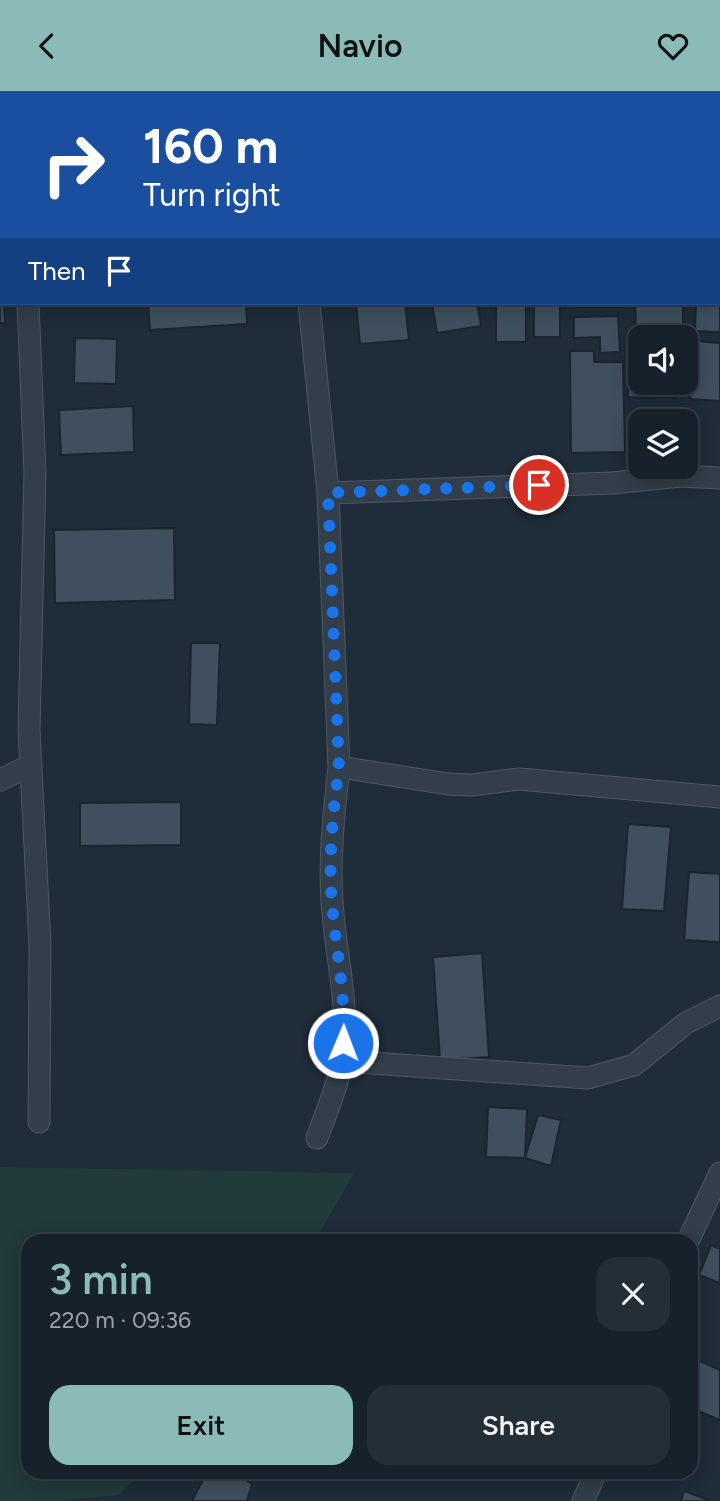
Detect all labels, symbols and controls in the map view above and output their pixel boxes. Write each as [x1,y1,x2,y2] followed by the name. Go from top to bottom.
[28,27,66,65] icon: back
[317,27,403,65] text: Navio
[654,27,692,65] icon: heart
[143,116,278,175] text: 160 m
[28,119,119,210] icon: right
[143,176,281,214] text: Turn right
[100,252,138,290] icon: arrive
[28,255,86,287] text: Then
[628,325,698,479] map controls
[628,325,698,395] button: sound
[628,409,698,479] button: layers
[509,455,569,515] pin
[520,466,558,504] icon: arrive
[306,1006,380,1080] position arrow
[49,1254,153,1305] text: 3 min
[596,1257,670,1331] button: close
[49,1306,191,1334] text: 220 m · 09:36
[49,1385,353,1465] button: Exit
[367,1385,670,1465] button: Share

